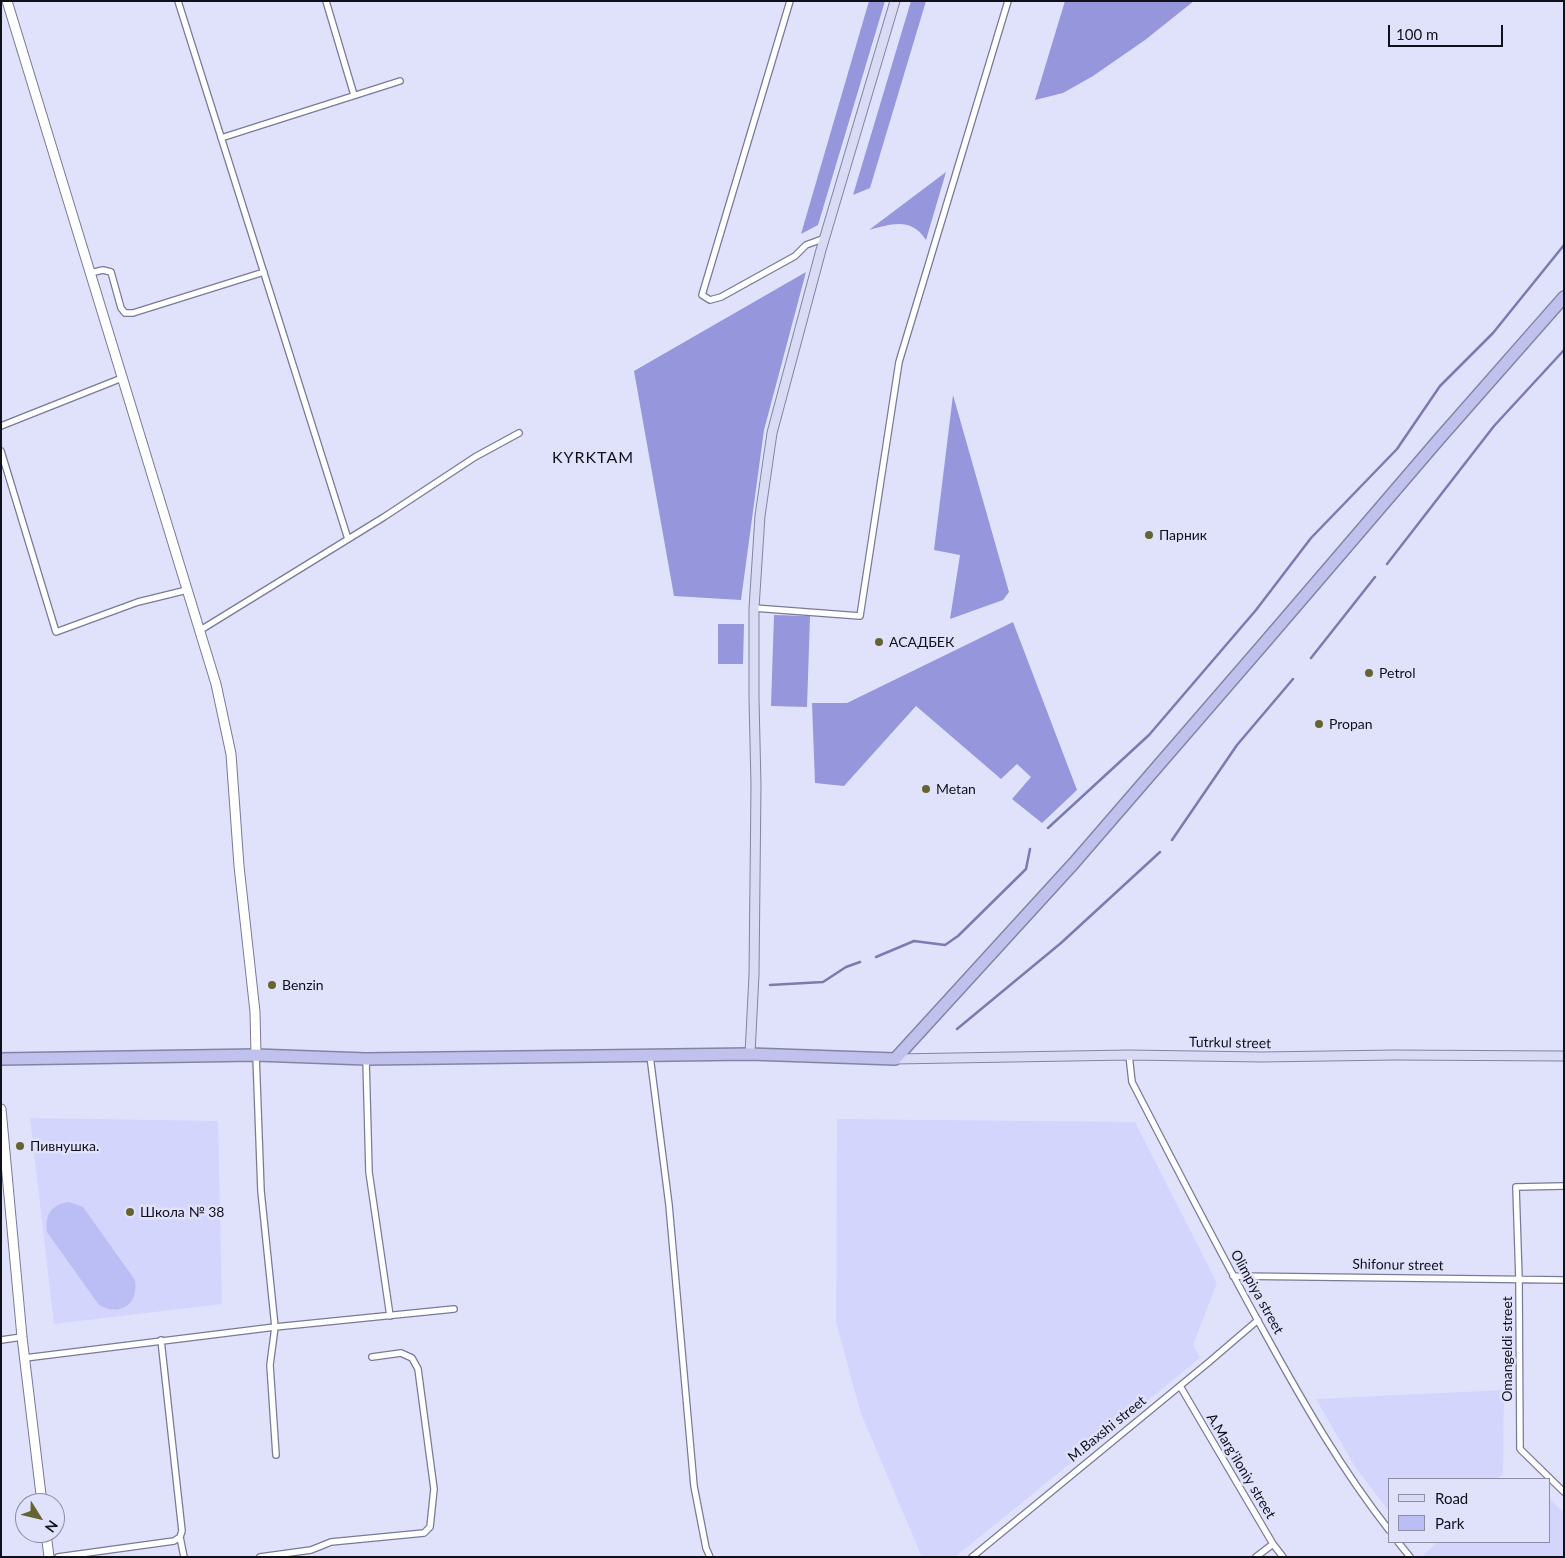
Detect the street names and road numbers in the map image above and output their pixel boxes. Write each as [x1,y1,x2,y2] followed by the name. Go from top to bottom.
[1189,1034,1271,1052] street label: Tutrkul street
[1227,1247,1287,1337] street label: Olimpiya street
[1352,1256,1444,1274] street label: Shifonur street
[1499,1296,1515,1402] street label: Omangeldi street
[1065,1392,1149,1466] street label: M.Baxshi street
[1203,1410,1279,1522] street label: A.Marg'iloniy street

